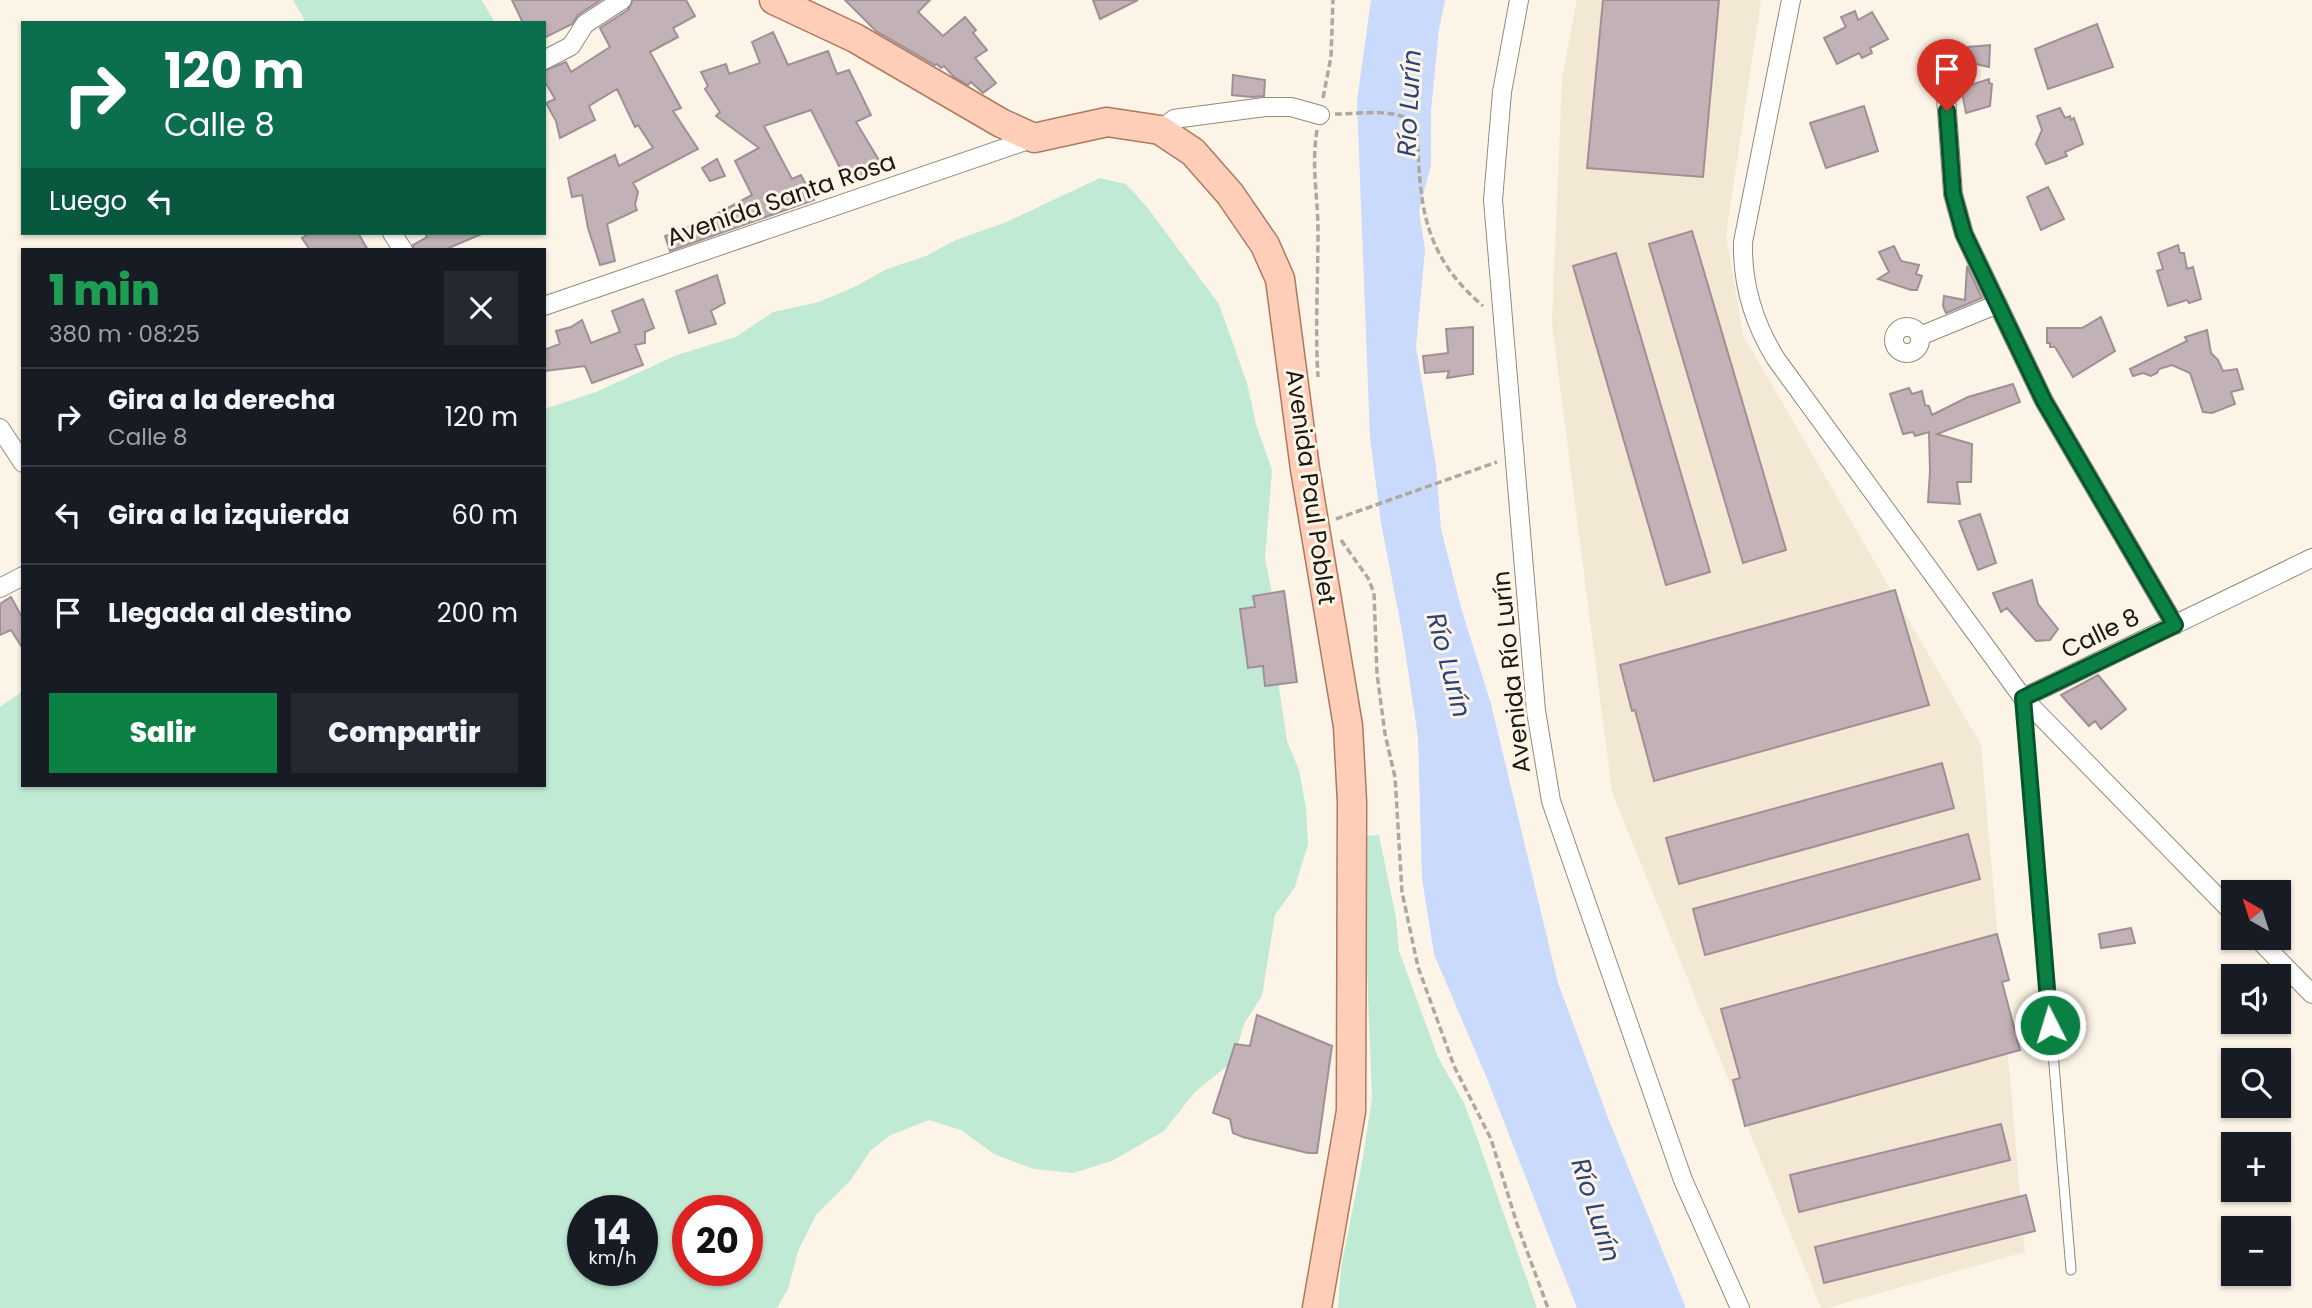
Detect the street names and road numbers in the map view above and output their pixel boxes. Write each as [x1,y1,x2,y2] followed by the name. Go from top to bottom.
[662,144,900,254] street label: Avenida Santa Rosa
[1278,367,1344,607] street label: Avenida Paul Poblet
[1484,569,1538,775] street label: Avenida Río Lurín
[2055,600,2145,666] street label: Calle 8

